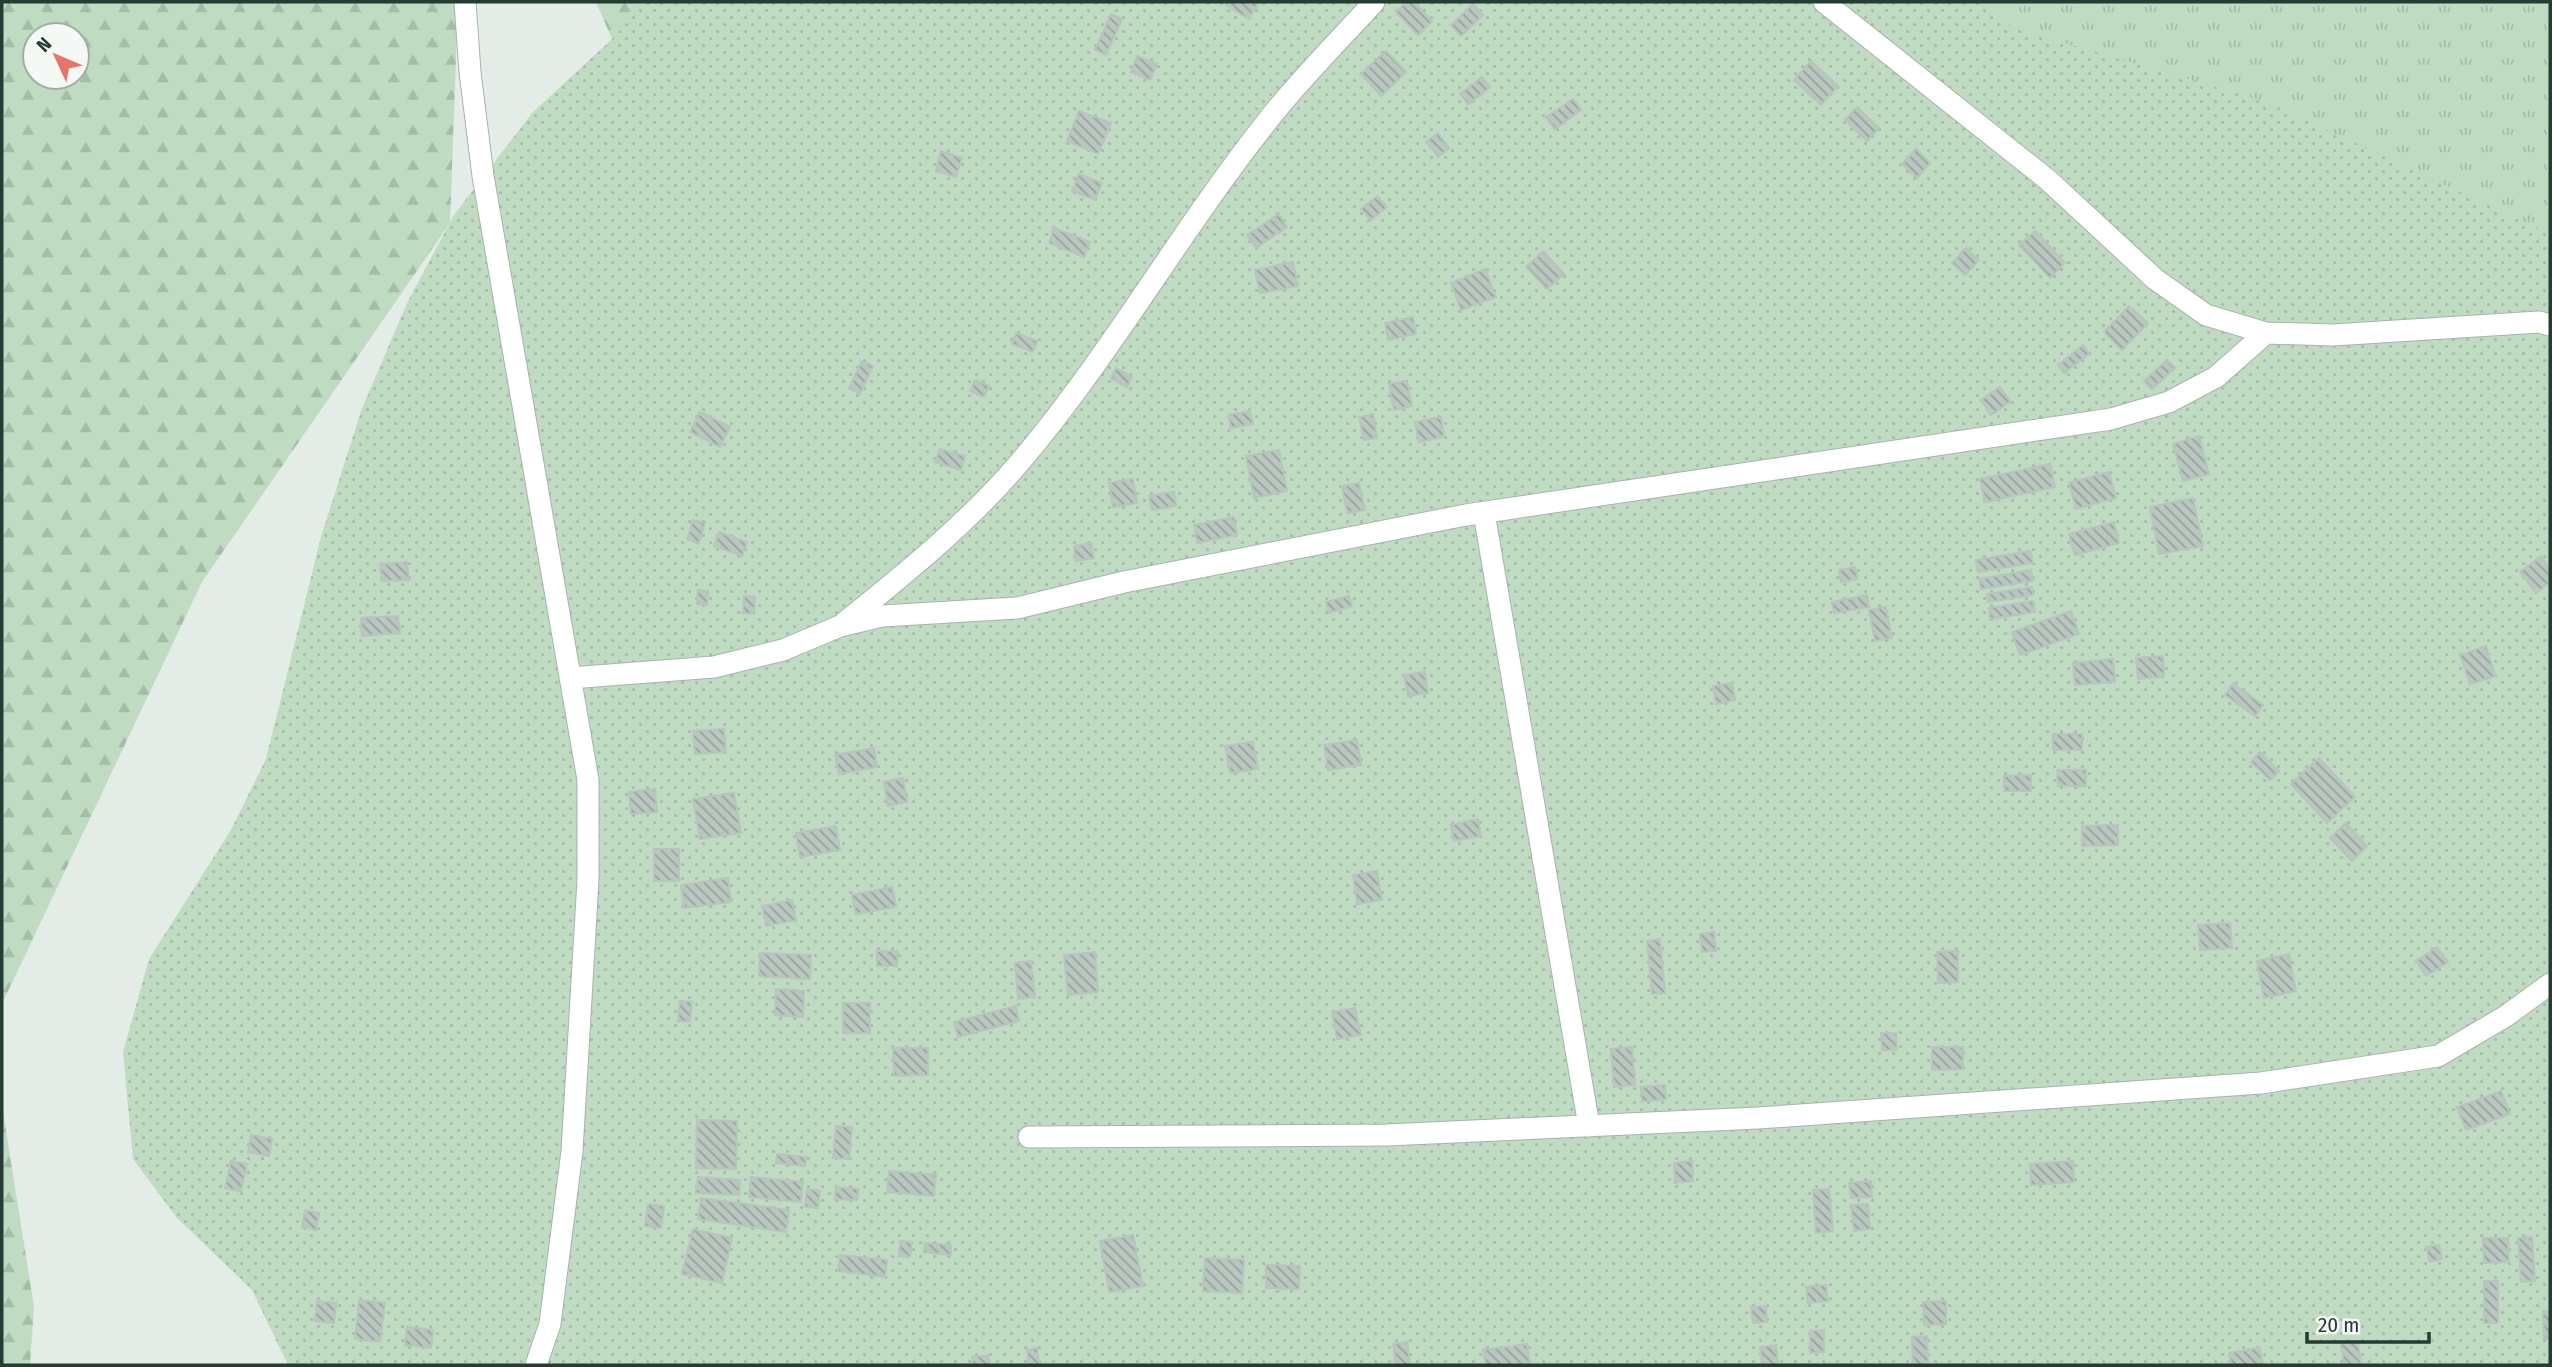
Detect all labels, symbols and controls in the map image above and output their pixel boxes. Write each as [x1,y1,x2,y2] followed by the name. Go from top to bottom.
[21,21,91,91] north arrow
[32,32,56,57] text: N
[2307,1300,2430,1344] scale bar
[2318,1312,2359,1338] text: 20 m

